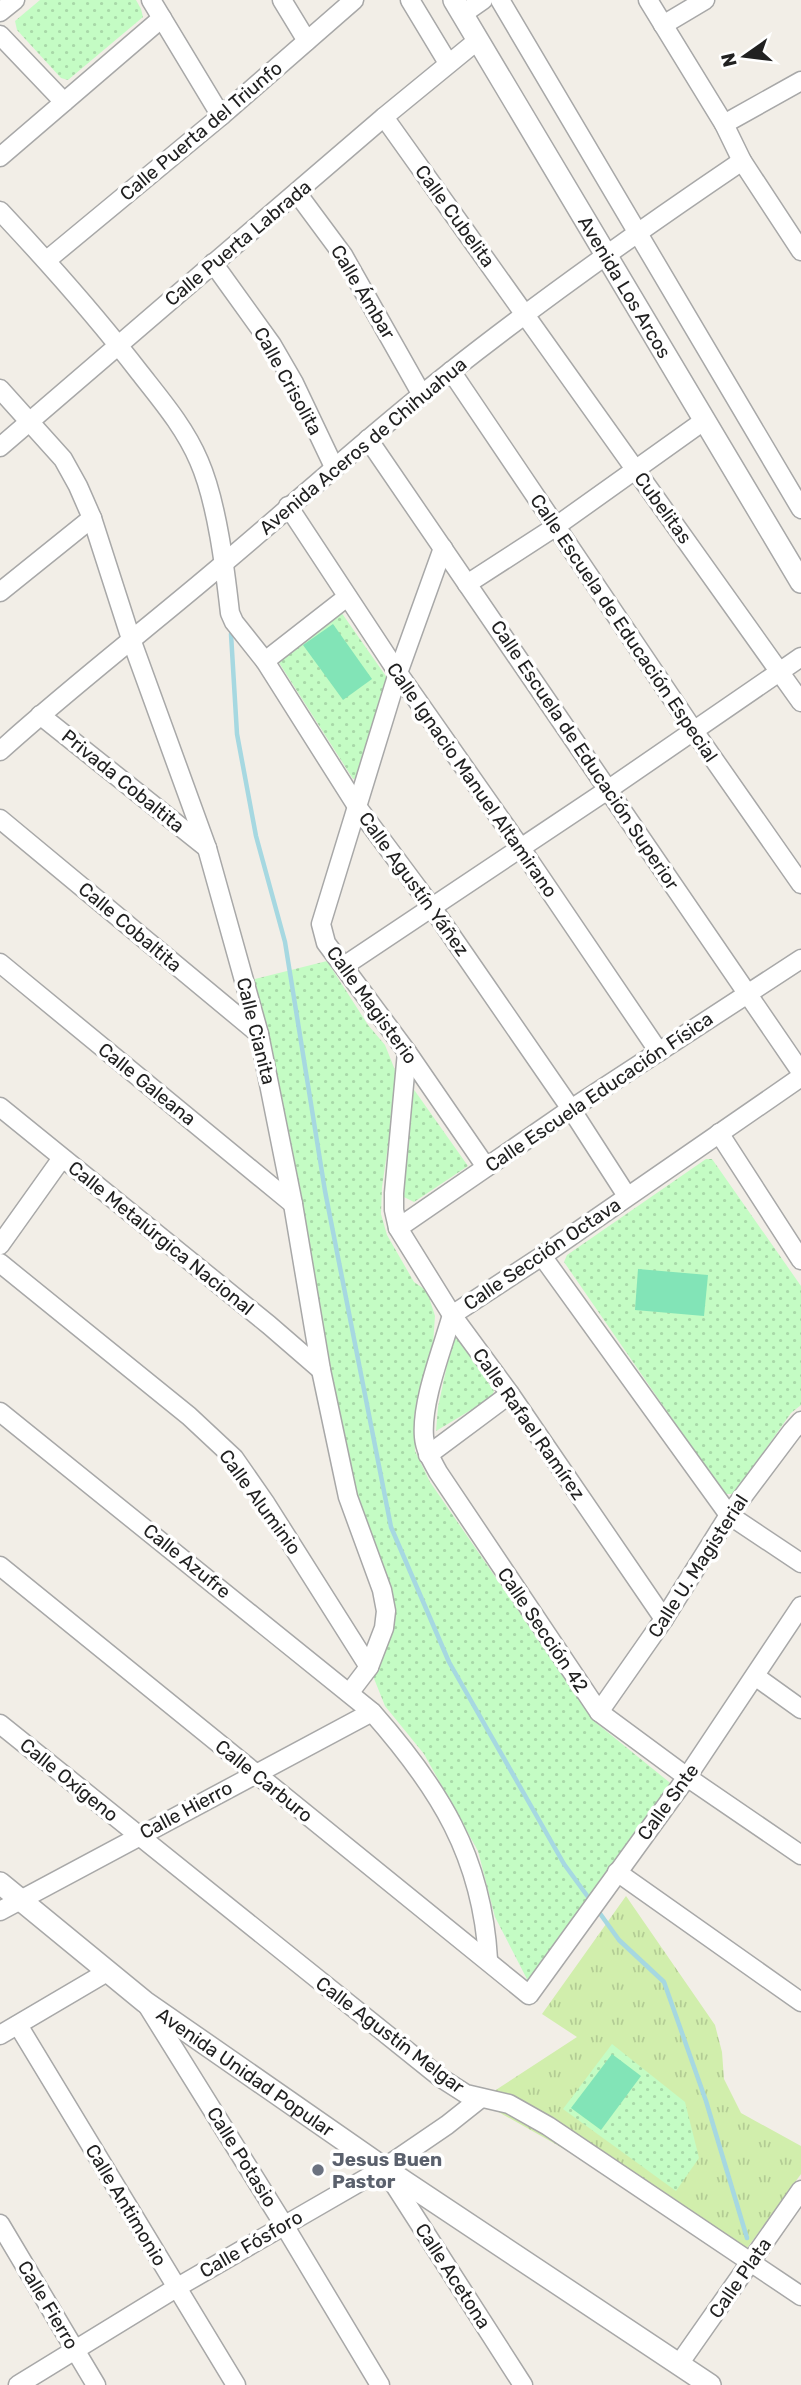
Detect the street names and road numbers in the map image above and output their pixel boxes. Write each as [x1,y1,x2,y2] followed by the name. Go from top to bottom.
[115,56,287,206] street label: Calle Puerta del Triunfo
[410,160,500,272] street label: Calle Cubelita
[160,175,316,311] street label: Calle Puerta Labrada
[574,212,676,362] street label: Avenida Los Arcos
[326,241,401,344] street label: Calle Ámbar
[249,323,327,439] street label: Calle Crisolita
[255,353,471,539] street label: Avenida Aceros de Chihuahua
[629,468,697,548] street label: Cubelitas
[525,490,723,766] street label: Calle Escuela de Educación Especial
[486,616,685,895] street label: Calle Escuela de Educación Superior
[382,658,562,902] street label: Calle Ignacio Manuel Altamirano
[57,725,189,837] street label: Privada Cobaltita
[354,807,474,961] street label: Calle Agustín Yáñez
[74,877,186,977] street label: Calle Cobaltita
[322,942,422,1068] street label: Calle Magisterio
[232,975,280,1087] street label: Calle Cianita
[481,1007,717,1177] street label: Calle Escuela Educación Física
[94,1038,200,1130] street label: Calle Galeana
[64,1156,258,1320] street label: Calle Metalúrgica Nacional
[459,1193,625,1315] street label: Calle Sección Octava
[468,1344,590,1504] street label: Calle Rafael Ramírez
[214,1445,306,1559] street label: Calle Aluminio
[643,1490,753,1642] street label: Calle U. Magisterial
[139,1519,235,1603] street label: Calle Azufre
[493,1563,593,1697] street label: Calle Sección 42
[15,1733,123,1827] street label: Calle Oxígeno
[211,1735,317,1827] street label: Calle Carburo
[633,1759,703,1845] street label: Calle Snte
[136,1776,236,1844] street label: Calle Hierro
[311,1972,469,2099] street label: Calle Agustín Melgar
[152,2002,339,2142] street label: Avenida Unidad Popular
[202,2103,282,2211] street label: Calle Potasio
[81,2140,171,2270] street label: Calle Antimonio
[195,2205,307,2283] street label: Calle Fósforo
[410,2219,496,2333] street label: Calle Acetona
[704,2233,776,2323] street label: Calle Plata
[13,2257,83,2353] street label: Calle Fierro

